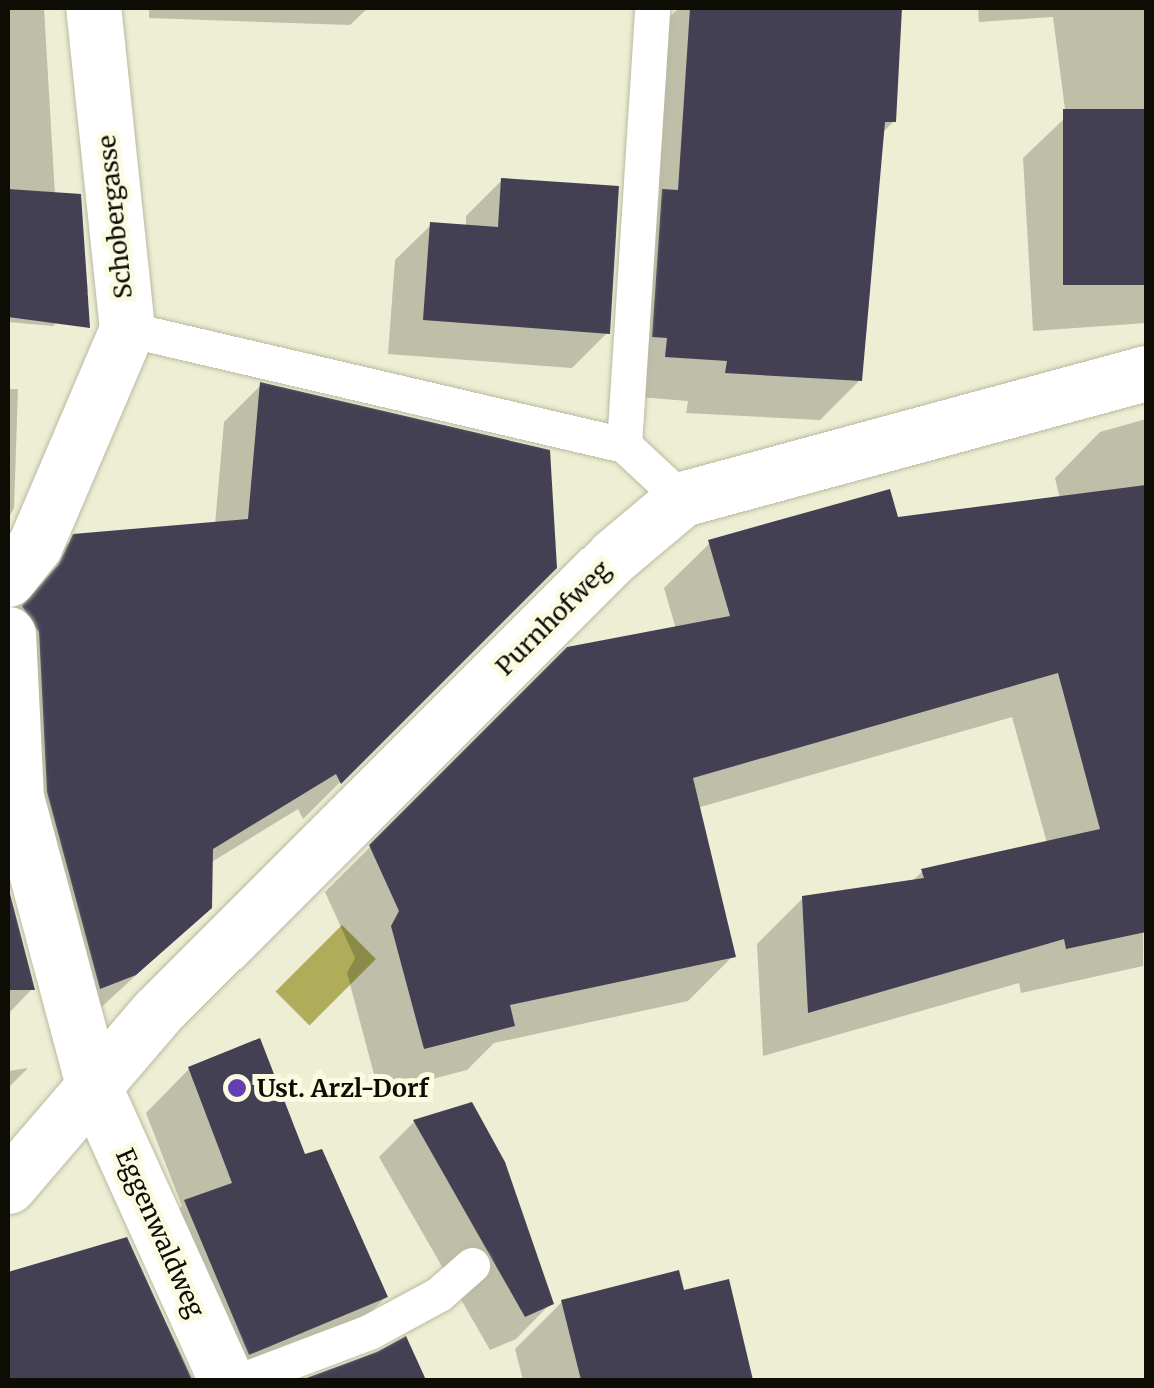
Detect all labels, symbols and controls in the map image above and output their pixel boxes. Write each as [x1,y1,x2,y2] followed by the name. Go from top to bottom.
[92,134,138,300] street label: Schobergasse
[489,554,617,682] street label: Purnhofweg
[257,1073,429,1103] place label: Ust. Arzl-Dorf
[226,1077,248,1099] marker: Ust. Arzl-Dorf
[109,1144,211,1322] street label: Eggenwaldweg

